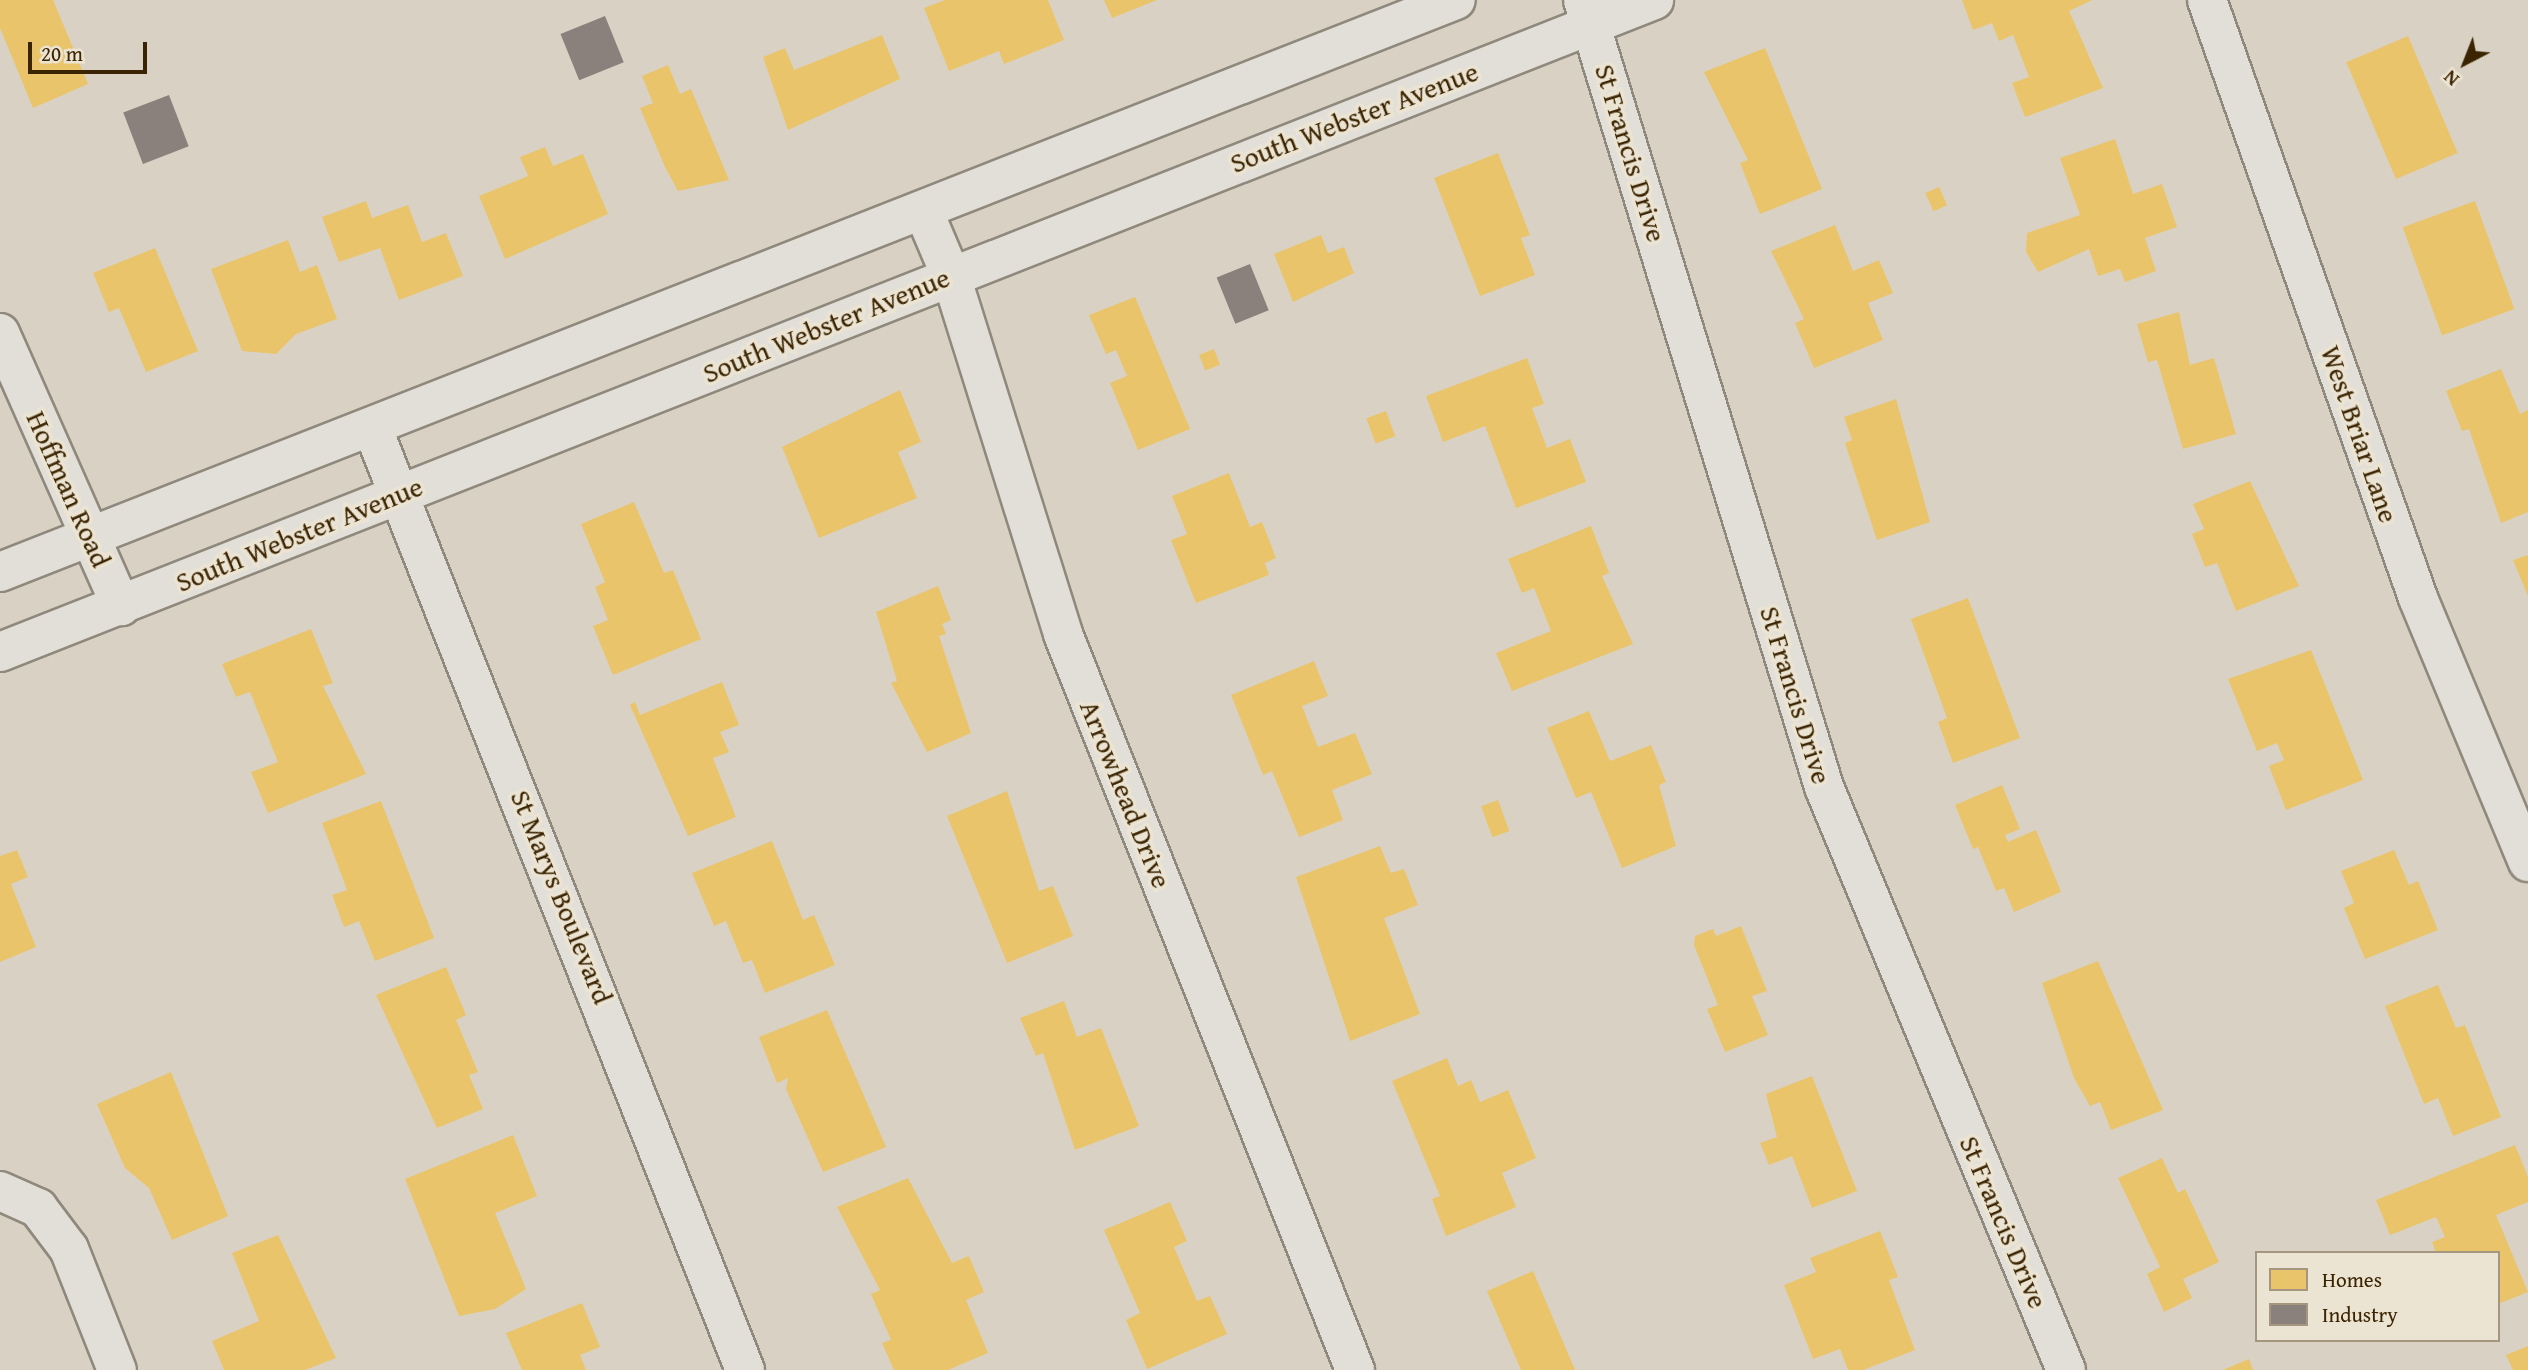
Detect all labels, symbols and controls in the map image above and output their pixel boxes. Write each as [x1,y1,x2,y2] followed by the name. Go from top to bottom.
[32,28,150,72] scale bar
[2430,28,2500,98] north arrow
[41,38,83,69] text: 20 m
[1225,54,1483,180] street label: South Webster Avenue
[1588,60,1674,246] street label: St Francis Drive
[2437,64,2465,93] text: N
[698,260,954,390] street label: South Webster Avenue
[2314,341,2406,527] street label: West Briar Lane
[20,406,118,572] street label: Hoffman Road
[171,469,427,599] street label: South Webster Avenue
[1753,602,1839,788] street label: St Francis Drive
[1073,695,1179,893] street label: Arrowhead Drive
[504,785,620,1009] street label: St Marys Boulevard
[1953,1131,2055,1313] street label: St Francis Drive
[2255,1251,2500,1342] legend
[2322,1264,2382,1295] text: Homes
[2322,1299,2398,1330] text: Industry

